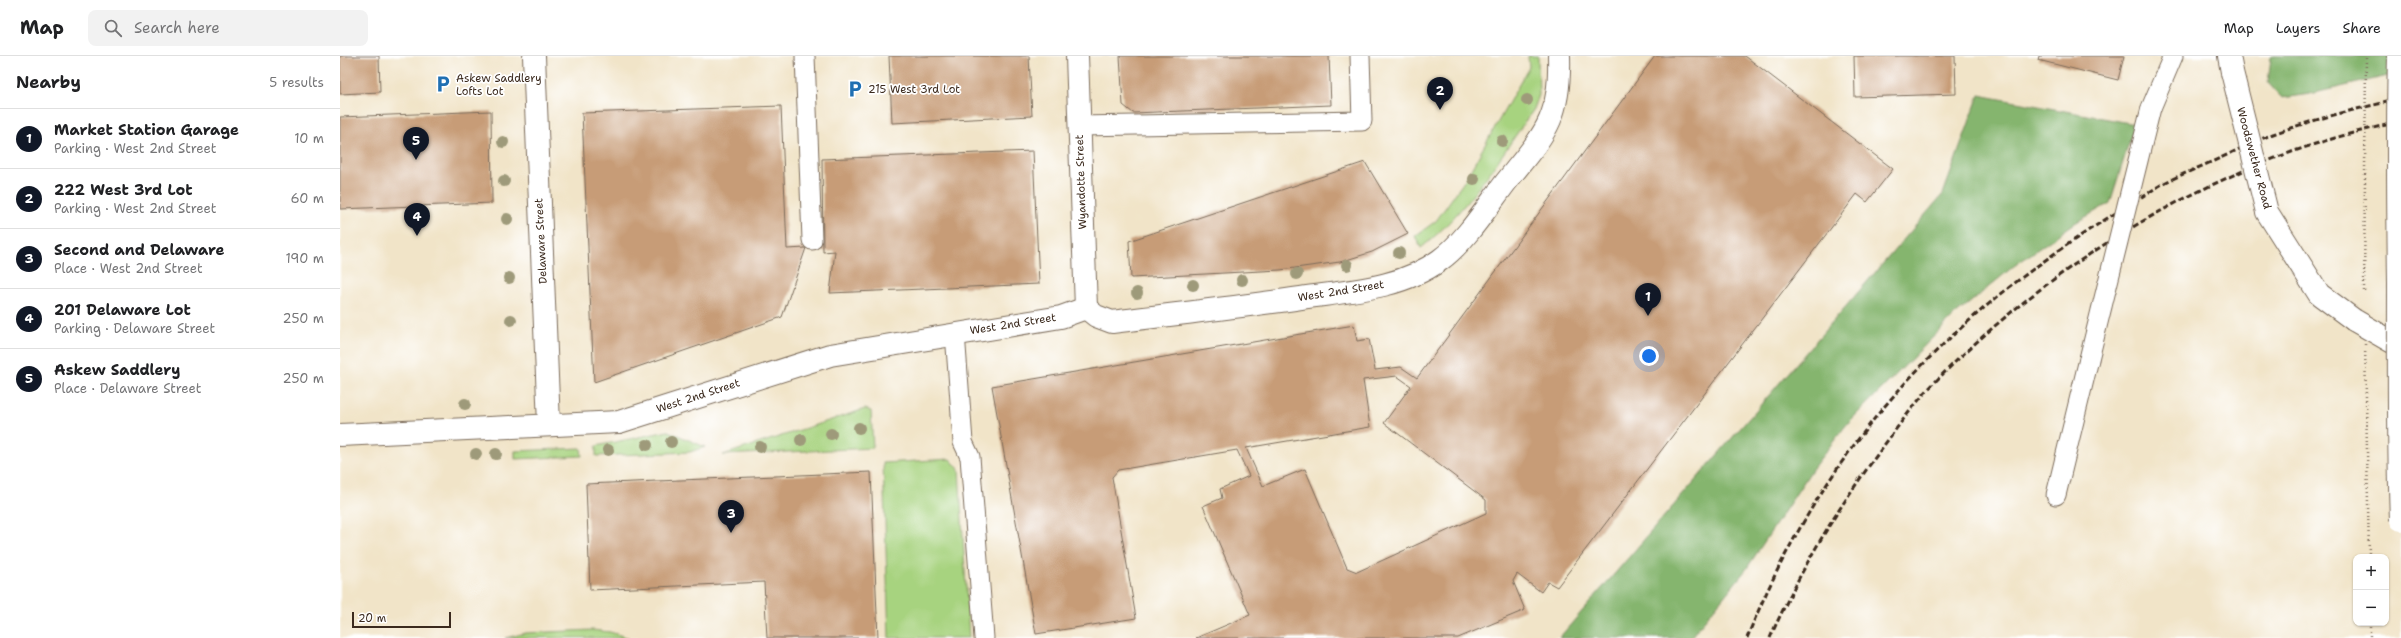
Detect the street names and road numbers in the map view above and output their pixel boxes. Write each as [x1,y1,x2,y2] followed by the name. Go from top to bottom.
[2233,105,2275,211] street label: Woodswether Road
[1072,134,1090,230] street label: Wyandotte Street
[531,197,551,284] street label: Delaware Street
[1297,277,1385,305] street label: West 2nd Street
[969,310,1057,338] street label: West 2nd Street
[654,375,742,417] street label: West 2nd Street

